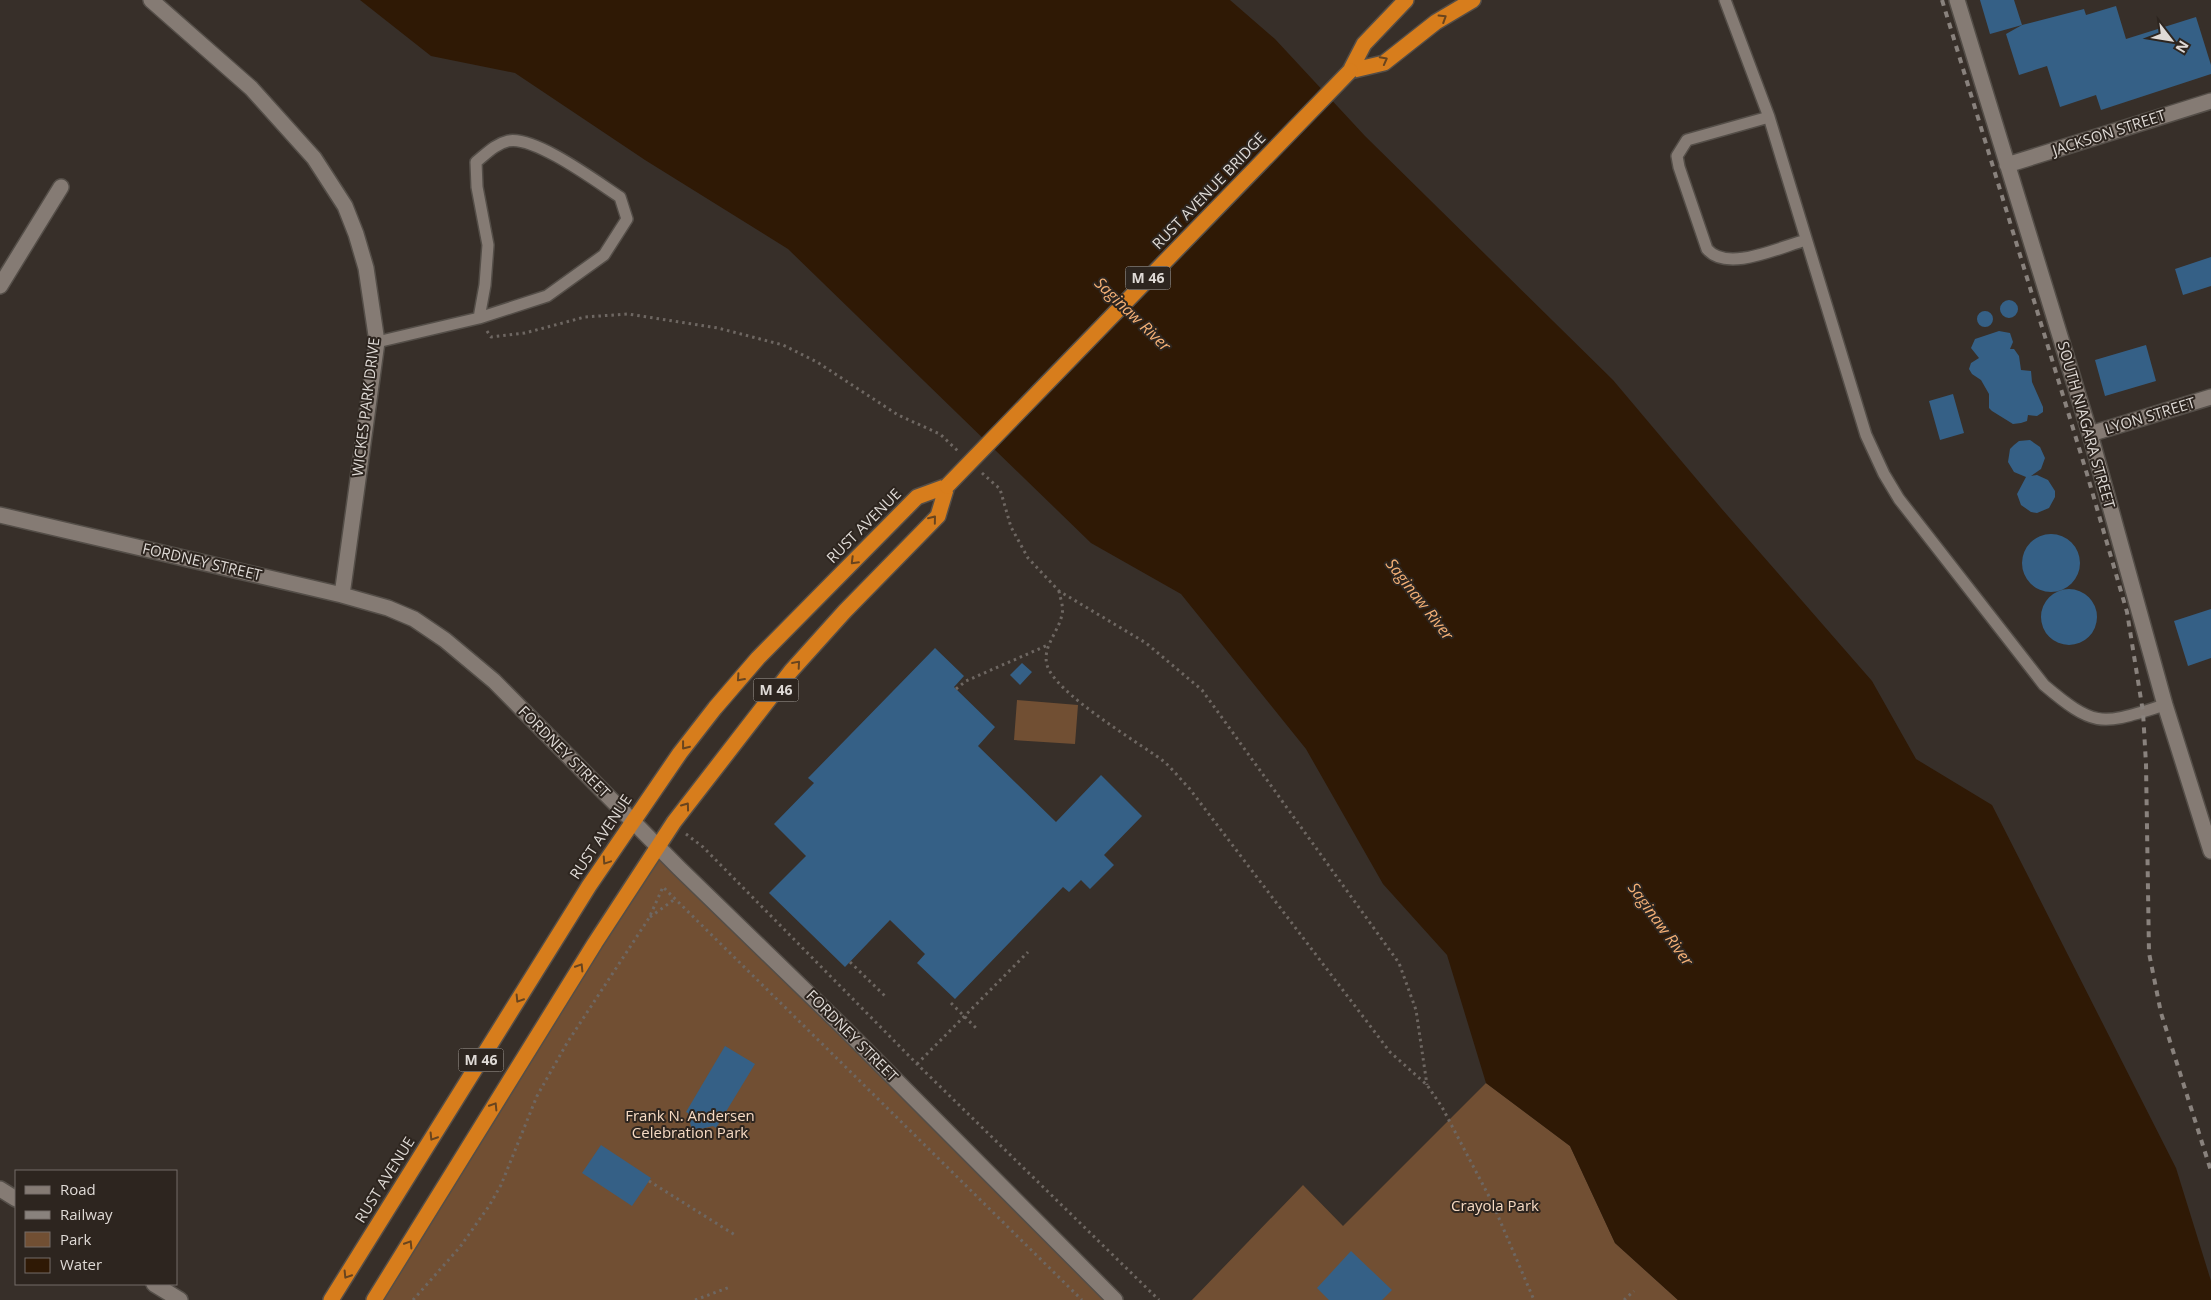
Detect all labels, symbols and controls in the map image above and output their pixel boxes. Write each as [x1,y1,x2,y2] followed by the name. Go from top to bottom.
[1437,15,1446,25] one-way arrow
[2146,15,2196,65] north arrow
[2171,37,2194,57] text: N
[1379,56,1388,66] one-way arrow
[2048,104,2169,160] street label: JACKSON STREET
[1147,128,1269,253] street label: RUST AVENUE BRIDGE
[1126,266,1170,290] road number: M 46
[1090,272,1176,356] water label: Saginaw River
[347,336,383,477] street label: WICKES PARK DRIVE
[2054,339,2121,511] street label: SOUTH NIAGARA STREET
[2102,392,2198,438] street label: LYON STREET
[822,484,905,567] street label: RUST AVENUE
[928,516,937,525] one-way arrow
[140,538,265,585] street label: FORDNEY STREET
[1381,554,1459,645] water label: Saginaw River
[851,556,860,565] one-way arrow
[791,661,800,670] one-way arrow
[737,672,746,681] one-way arrow
[754,678,798,702] road number: M 46
[514,701,615,802] street label: FORDNEY STREET
[683,740,691,749] one-way arrow
[565,790,636,883] street label: RUST AVENUE
[680,802,689,812] one-way arrow
[603,856,612,865] one-way arrow
[1623,878,1699,971] water label: Saginaw River
[574,964,583,973] one-way arrow
[802,985,903,1086] street label: FORDNEY STREET
[516,993,526,1002] one-way arrow
[458,1048,504,1072] road number: M 46
[488,1102,498,1111] one-way arrow
[625,1105,755,1142] park label: Frank N. Andersen Celebration Park
[430,1131,440,1140] one-way arrow
[350,1133,419,1226] street label: RUST AVENUE
[15,1170,178,1285] legend
[60,1179,96,1199] text: Road
[1451,1195,1539,1215] park label: Crayola Park
[60,1204,113,1224] text: Railway
[60,1229,91,1249] text: Park
[402,1240,412,1249] one-way arrow
[60,1254,102,1274] text: Water
[344,1269,354,1278] one-way arrow

